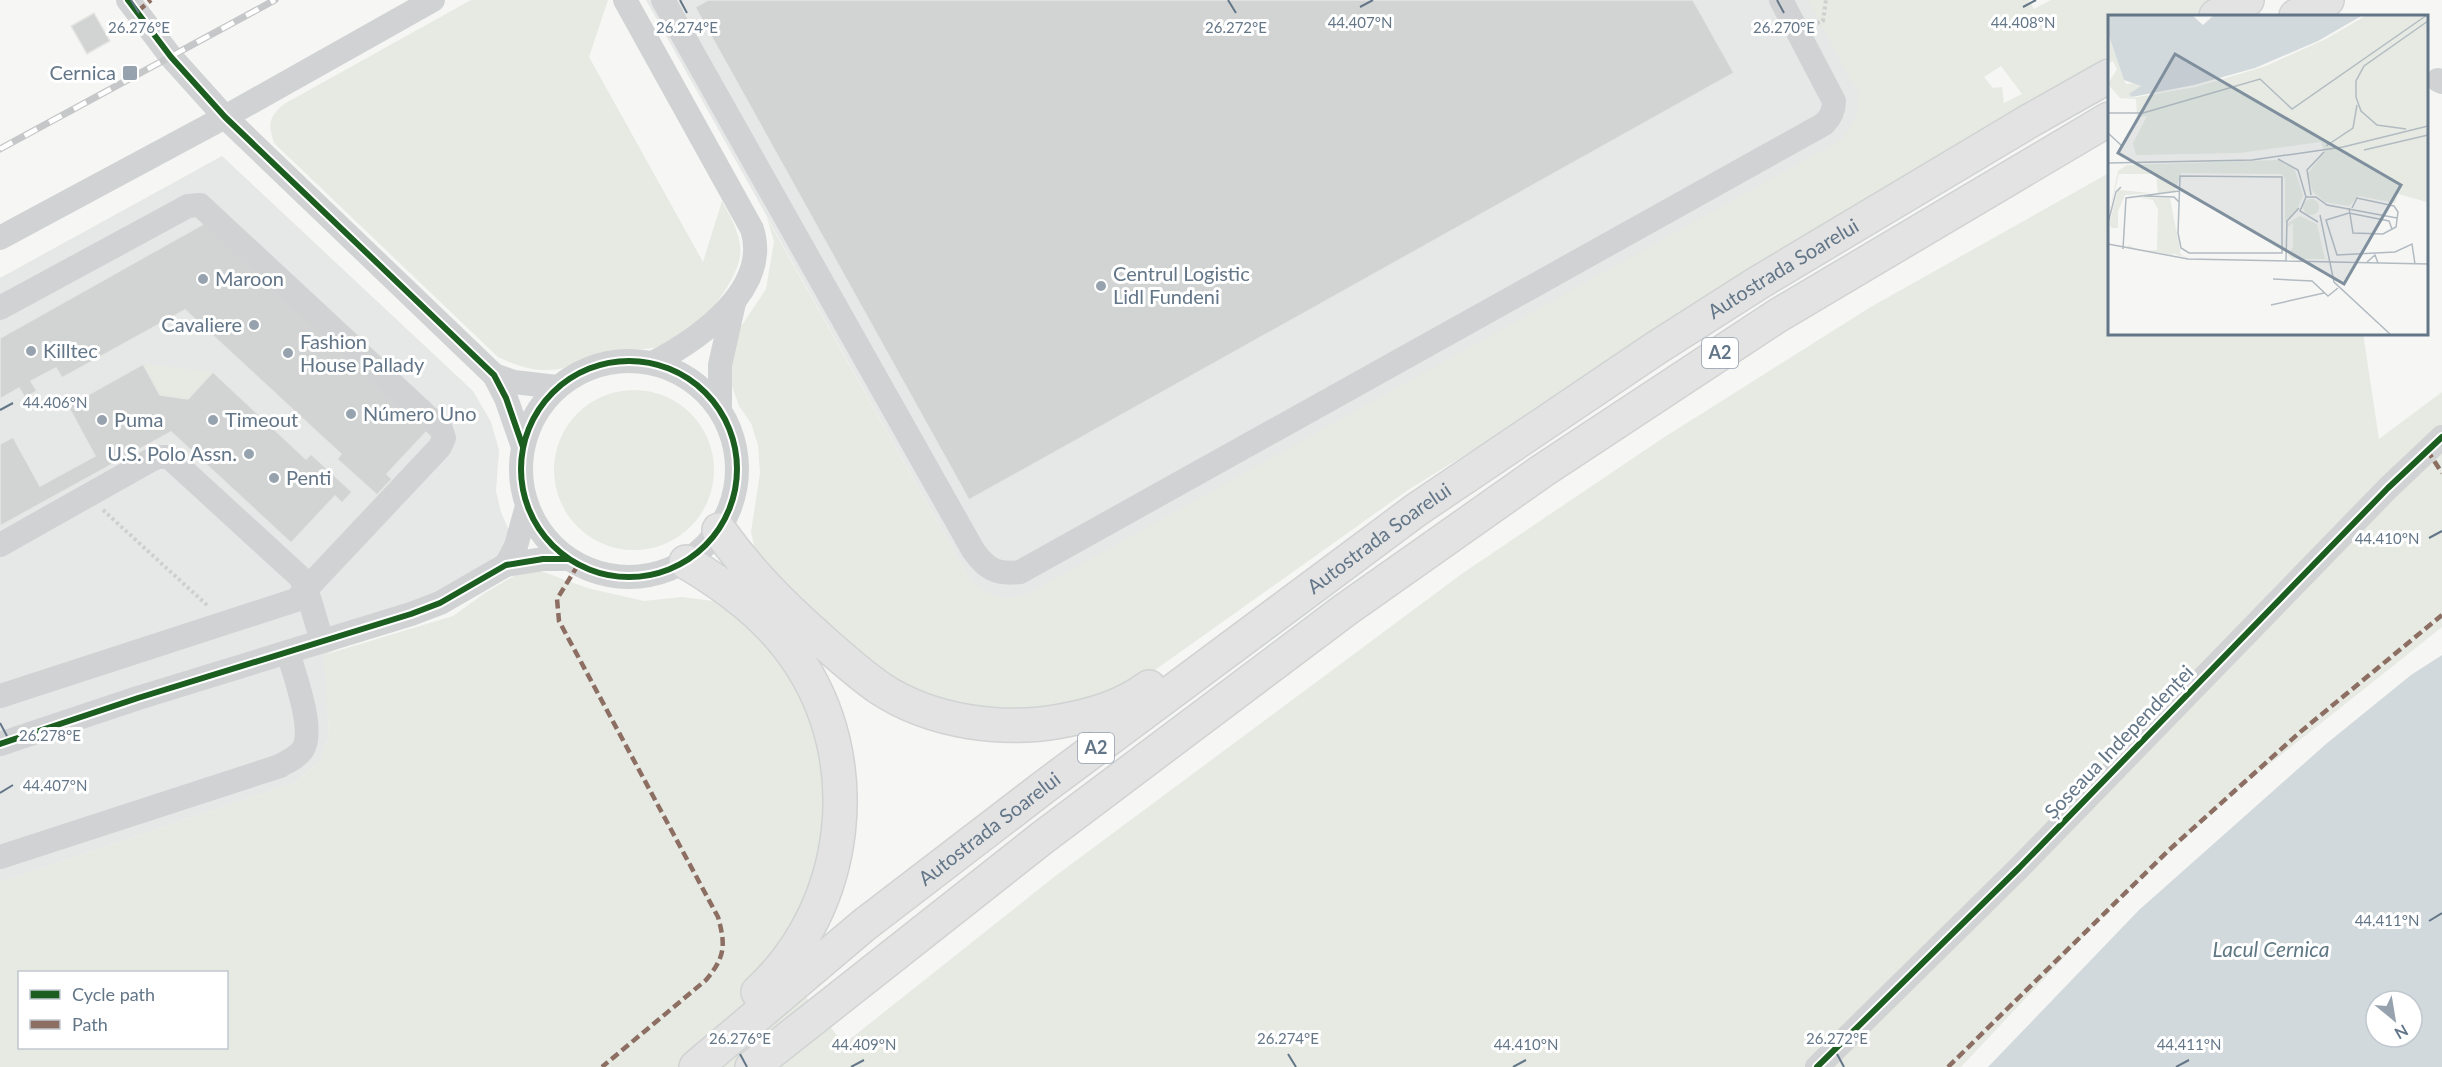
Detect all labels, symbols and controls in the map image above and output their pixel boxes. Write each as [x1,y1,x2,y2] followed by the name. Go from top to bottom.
[1328,13,1392,31] text: 44.407°N
[1991,13,2055,31] text: 44.408°N
[2108,15,2427,334] inset map
[108,18,170,36] text: 26.276°E
[656,18,718,36] text: 26.274°E
[1205,18,1267,36] text: 26.272°E
[1753,18,1815,36] text: 26.270°E
[50,60,116,84] place label: Cernica
[121,64,139,82] marker: Cernica
[1703,213,1862,323] street label: Autostrada Soarelui
[1113,261,1250,308] place label: Centrul Logistic Lidl Fundeni
[215,266,284,290] place label: Maroon
[196,272,210,286] marker: Maroon
[1094,279,1108,293] marker: Centrul Logistic Lidl Fundeni
[161,312,242,336] place label: Cavaliere
[247,318,261,332] marker: Cavaliere
[300,329,425,376] place label: Fashion House Pallady
[43,338,98,362] place label: Killtec
[1702,338,1738,368] road number: A2
[24,344,38,358] marker: Killtec
[281,346,295,360] marker: Fashion House Pallady
[23,393,87,411] text: 44.406°N
[363,401,477,425] place label: Número Uno
[114,407,163,431] place label: Puma
[225,407,298,431] place label: Timeout
[344,407,358,421] marker: Número Uno
[95,413,109,427] marker: Puma
[206,413,220,427] marker: Timeout
[107,441,237,465] place label: U.S. Polo Assn.
[242,447,256,461] marker: U.S. Polo Assn.
[286,465,331,489] place label: Penti
[267,471,281,485] marker: Penti
[1302,477,1455,598] street label: Autostrada Soarelui
[2355,529,2419,547] text: 44.410°N
[2039,660,2198,823] street label: Șoseaua Independenței
[19,726,81,744] text: 26.278°E
[1078,733,1114,763] road number: A2
[913,766,1065,890] street label: Autostrada Soarelui
[23,776,87,794] text: 44.407°N
[2355,911,2419,929] text: 44.411°N
[2213,936,2329,961] water label: Lacul Cernica
[18,971,228,1049] legend
[72,983,155,1005] text: Cycle path
[2364,989,2424,1049] north arrow
[72,1013,108,1035] text: Path
[2392,1021,2412,1044] text: N
[709,1029,771,1047] text: 26.276°E
[1257,1029,1319,1047] text: 26.274°E
[1806,1029,1868,1047] text: 26.272°E
[832,1035,896,1053] text: 44.409°N
[1494,1035,1558,1053] text: 44.410°N
[2157,1035,2221,1053] text: 44.411°N

